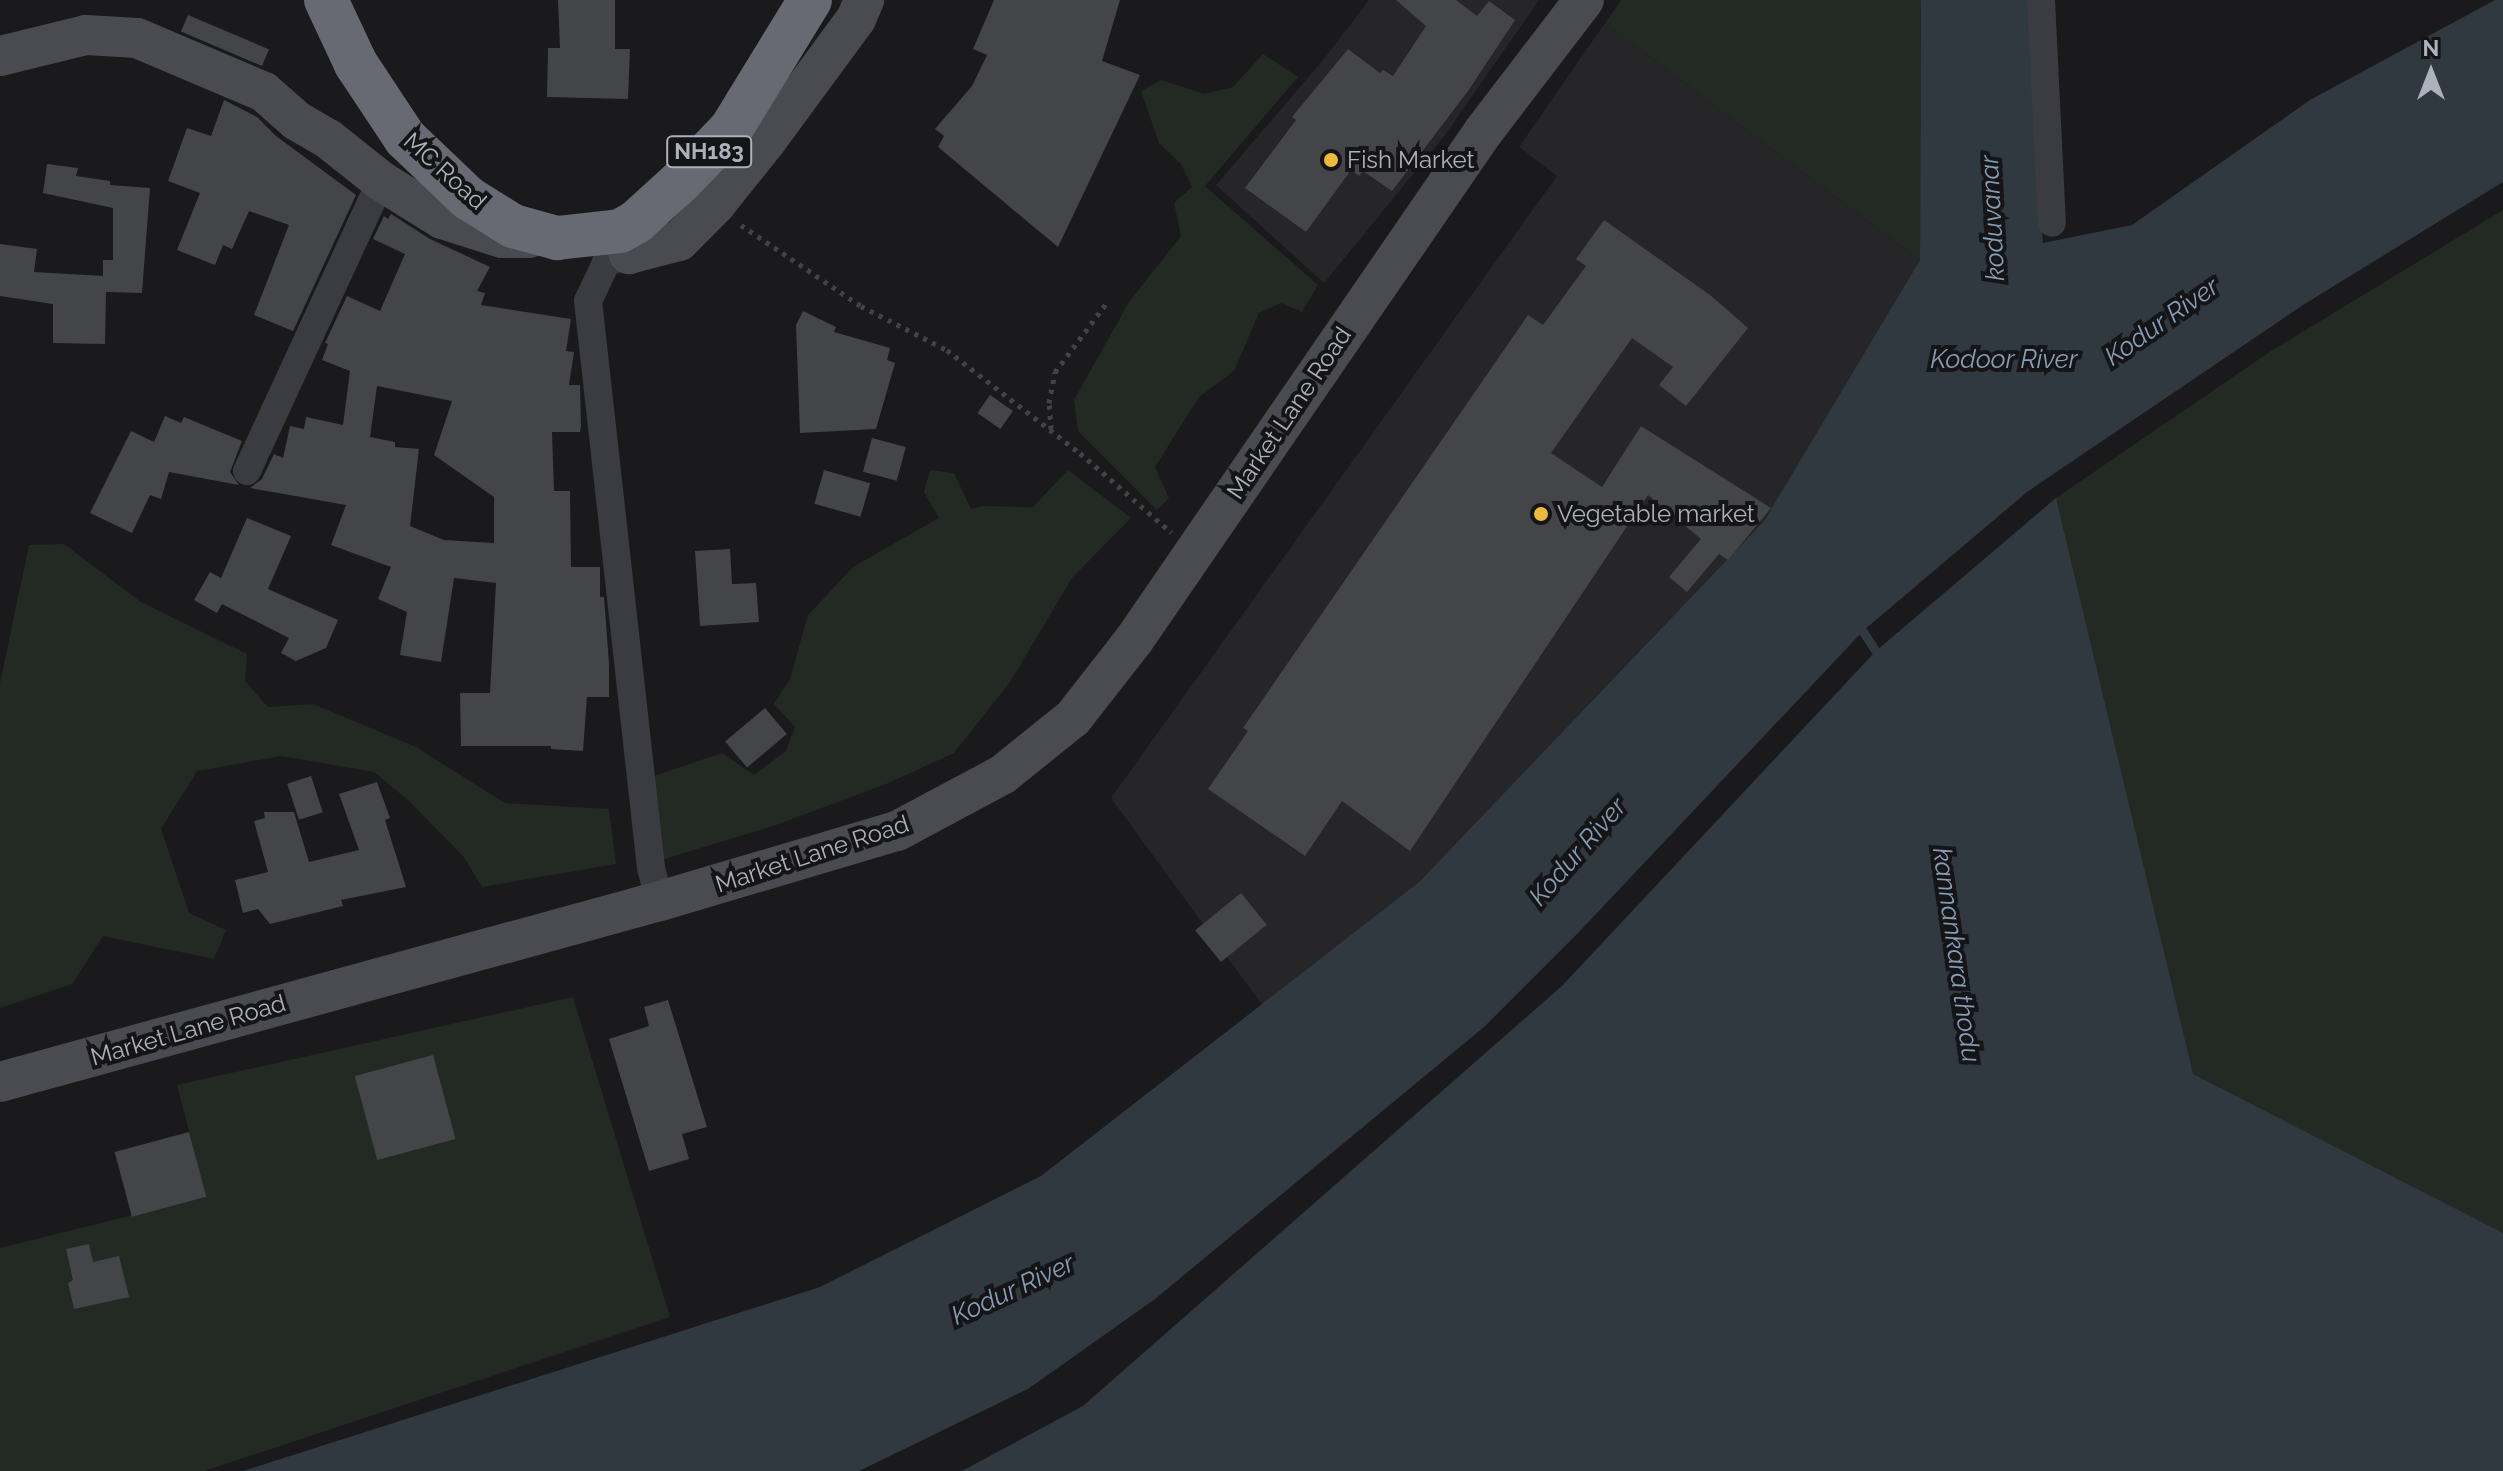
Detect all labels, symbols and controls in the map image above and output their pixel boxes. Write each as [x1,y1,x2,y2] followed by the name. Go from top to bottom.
[2391,32,2471,112] north arrow
[2423,35,2439,61] text: N
[398,126,492,216] street label: MC Road
[665,134,753,170] road number: NH183
[1347,146,1475,174] place label: Fish Market
[1322,151,1340,169] marker: Fish Market
[1974,154,2012,282] water label: koduvanar
[2099,271,2225,373] water label: Kodur River
[1221,321,1357,505] street label: Market Lane Road
[1930,344,2078,376] water label: Kodoor River
[1557,500,1755,528] place label: Vegetable market
[1532,505,1550,523] marker: Vegetable market
[1523,792,1633,912] water label: Kodur River
[712,809,912,899] street label: Market Lane Road
[1925,846,1987,1064] water label: kannankara thodu
[87,988,289,1072] street label: Market Lane Road
[946,1248,1080,1332] water label: Kodur River

